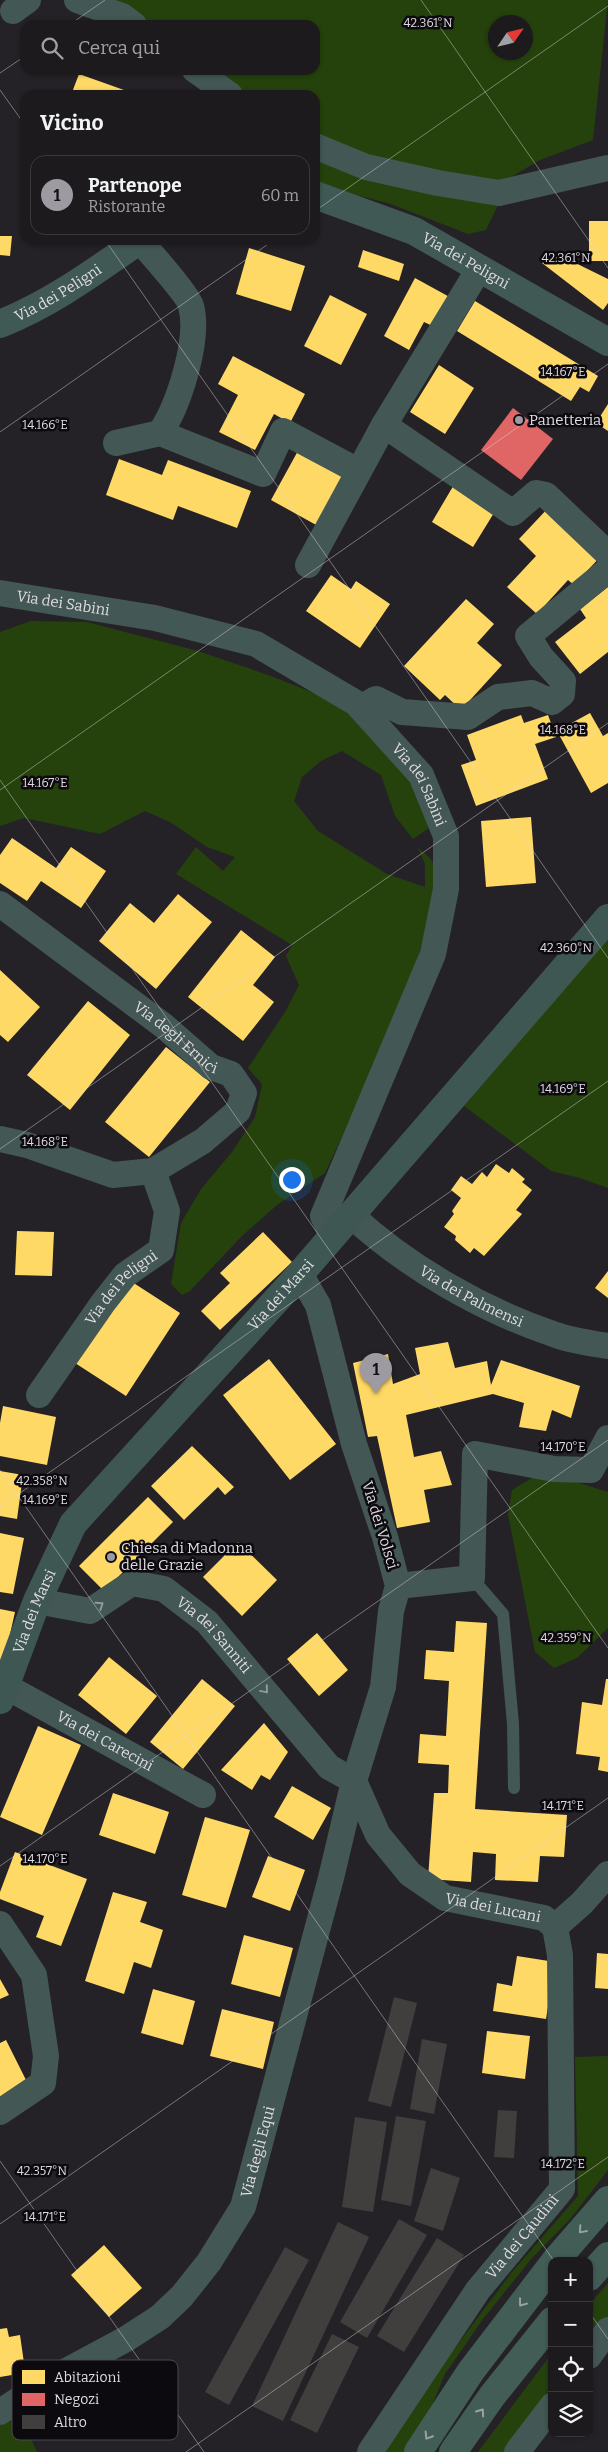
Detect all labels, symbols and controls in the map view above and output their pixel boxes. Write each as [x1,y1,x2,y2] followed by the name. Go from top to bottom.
[488,15,533,60] north arrow
[404,16,453,30] text: 42.361°N
[20,20,320,75] search box
[38,34,66,62] icon: search
[78,36,160,59] text: Cerca qui
[40,110,104,136] text: Vicino
[88,174,182,197] text: Partenope
[54,186,60,205] text: 1
[261,186,299,205] text: 60 m
[88,197,165,216] text: Ristorante
[419,229,513,293] street label: Via dei Peligni
[542,251,591,265] text: 42.361°N
[12,260,105,325] street label: Via dei Peligni
[541,365,585,379] text: 14.167°E
[529,411,601,429] place label: Panetteria
[513,414,525,426] marker: Panetteria
[22,418,68,432] text: 14.166°E
[15,587,111,620] street label: Via dei Sabini
[540,723,586,737] text: 14.168°E
[388,740,450,829] street label: Via dei Sabini
[23,776,67,790] text: 14.167°E
[540,941,593,955] text: 42.360°N
[130,998,220,1078] street label: Via degli Ernici
[540,1082,586,1096] text: 14.169°E
[22,1135,68,1149] text: 14.168°E
[279,1167,305,1193] your location
[81,1246,161,1329] street label: Via dei Peligni
[244,1255,318,1334] street label: Via dei Marsi
[416,1262,526,1331] street label: Via dei Palmensi
[360,1353,392,1394] pin: 1
[541,1440,585,1454] text: 14.170°E
[16,1474,68,1488] text: 42.358°N
[358,1479,402,1572] street label: Via dei Volsci
[22,1493,68,1507] text: 14.169°E
[121,1539,253,1574] place label: Chiesa di Madonna delle Grazie
[105,1551,117,1563] marker: Chiesa di Madonna delle Grazie
[9,1566,60,1656] street label: Via dei Marsi
[173,1593,255,1677] street label: Via dei Sanniti
[95,1601,104,1611] one-way arrow
[541,1631,592,1645] text: 42.359°N
[259,1685,268,1694] one-way arrow
[53,1707,157,1775] street label: Via dei Carecini
[542,1799,584,1813] text: 14.171°E
[23,1852,67,1866] text: 14.170°E
[444,1889,543,1926] street label: Via dei Lucani
[237,2103,279,2199] street label: Via degli Equi
[541,2157,585,2171] text: 14.172°E
[17,2164,68,2178] text: 42.357°N
[482,2191,563,2283] street label: Via dei Caudini
[24,2210,66,2224] text: 14.171°E
[578,2225,587,2234] one-way arrow
[548,2257,593,2437] map controls
[548,2257,593,2302] button: +
[519,2297,528,2307] one-way arrow
[548,2302,593,2347] button: −
[548,2347,593,2392] button: locate
[12,2360,178,2440] legend
[54,2369,121,2386] text: Abitazioni
[54,2391,99,2408] text: Negozi
[548,2392,593,2437] button: layers
[475,2408,484,2418] one-way arrow
[54,2414,87,2431] text: Altro
[425,2430,434,2439] one-way arrow

